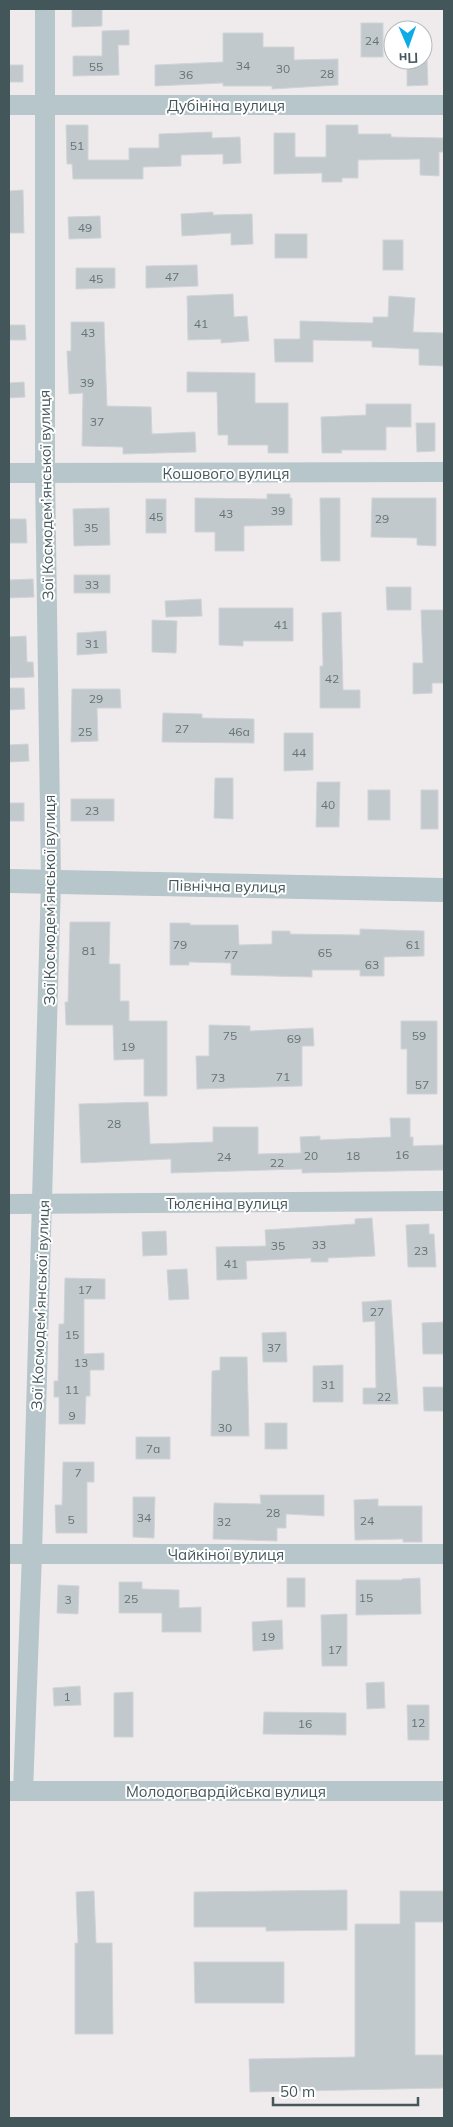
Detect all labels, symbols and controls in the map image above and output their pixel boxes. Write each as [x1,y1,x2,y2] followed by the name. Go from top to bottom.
[383,20,433,70] north arrow
[365,33,379,48] house number: 24
[398,49,418,67] text: Пн
[236,58,250,73] house number: 34
[89,59,103,74] house number: 55
[276,61,290,76] house number: 30
[320,66,334,81] house number: 28
[179,67,193,82] house number: 36
[167,96,285,115] street label: Дубініна вулиця
[70,138,84,153] house number: 51
[78,220,92,235] house number: 49
[165,269,179,284] house number: 47
[89,271,103,286] house number: 45
[194,316,208,331] house number: 41
[81,325,95,340] house number: 43
[80,375,94,390] house number: 39
[35,390,57,600] street label: Зої Космодем’янської вулиця
[90,414,104,429] house number: 37
[163,464,290,483] street label: Кошового вулиця
[271,503,285,518] house number: 39
[219,506,233,521] house number: 43
[149,509,163,524] house number: 45
[375,511,389,526] house number: 29
[84,520,98,535] house number: 35
[85,577,99,592] house number: 33
[274,617,288,632] house number: 41
[85,636,99,651] house number: 31
[325,671,339,686] house number: 42
[89,691,103,706] house number: 29
[175,721,189,736] house number: 27
[78,724,92,739] house number: 25
[228,724,250,739] house number: 46а
[292,745,306,760] house number: 44
[40,795,59,1005] street label: Зої Космодем’янської вулиця
[321,797,335,812] house number: 40
[85,803,99,818] house number: 23
[168,875,286,897] street label: Північна вулиця
[173,937,187,952] house number: 79
[406,937,420,952] house number: 61
[82,943,96,958] house number: 81
[318,945,332,960] house number: 65
[224,947,238,962] house number: 77
[365,957,379,972] house number: 63
[223,1028,237,1043] house number: 75
[412,1028,426,1043] house number: 59
[287,1031,301,1046] house number: 69
[121,1039,135,1054] house number: 19
[276,1069,290,1084] house number: 71
[211,1070,225,1085] house number: 73
[415,1077,429,1092] house number: 57
[107,1116,121,1131] house number: 28
[395,1147,409,1162] house number: 16
[304,1148,318,1163] house number: 20
[346,1148,360,1163] house number: 18
[217,1149,231,1164] house number: 24
[270,1155,284,1170] house number: 22
[166,1194,288,1213] street label: Тюлєніна вулиця
[27,1199,53,1411] street label: Зої Космодем’янської вулиця
[312,1237,326,1252] house number: 33
[271,1238,285,1253] house number: 35
[414,1243,428,1258] house number: 23
[224,1256,238,1271] house number: 41
[78,1282,92,1297] house number: 17
[370,1304,384,1319] house number: 27
[65,1327,79,1342] house number: 15
[267,1340,281,1355] house number: 37
[74,1355,88,1370] house number: 13
[321,1377,335,1392] house number: 31
[65,1382,79,1397] house number: 11
[377,1389,391,1404] house number: 22
[68,1408,76,1423] house number: 9
[218,1420,232,1435] house number: 30
[146,1441,160,1456] house number: 7а
[74,1465,82,1480] house number: 7
[266,1505,280,1520] house number: 28
[137,1510,151,1525] house number: 34
[67,1512,75,1527] house number: 5
[360,1513,374,1528] house number: 24
[217,1514,231,1529] house number: 32
[168,1545,284,1564] street label: Чайкіної вулиця
[359,1590,373,1605] house number: 15
[124,1591,138,1606] house number: 25
[64,1592,72,1607] house number: 3
[261,1629,275,1644] house number: 19
[328,1642,342,1657] house number: 17
[63,1689,71,1704] house number: 1
[411,1715,425,1730] house number: 12
[298,1716,312,1731] house number: 16
[126,1782,326,1801] street label: Молодогвардійська вулиця
[273,2074,418,2106] scale bar
[280,2082,315,2101] text: 50 m

